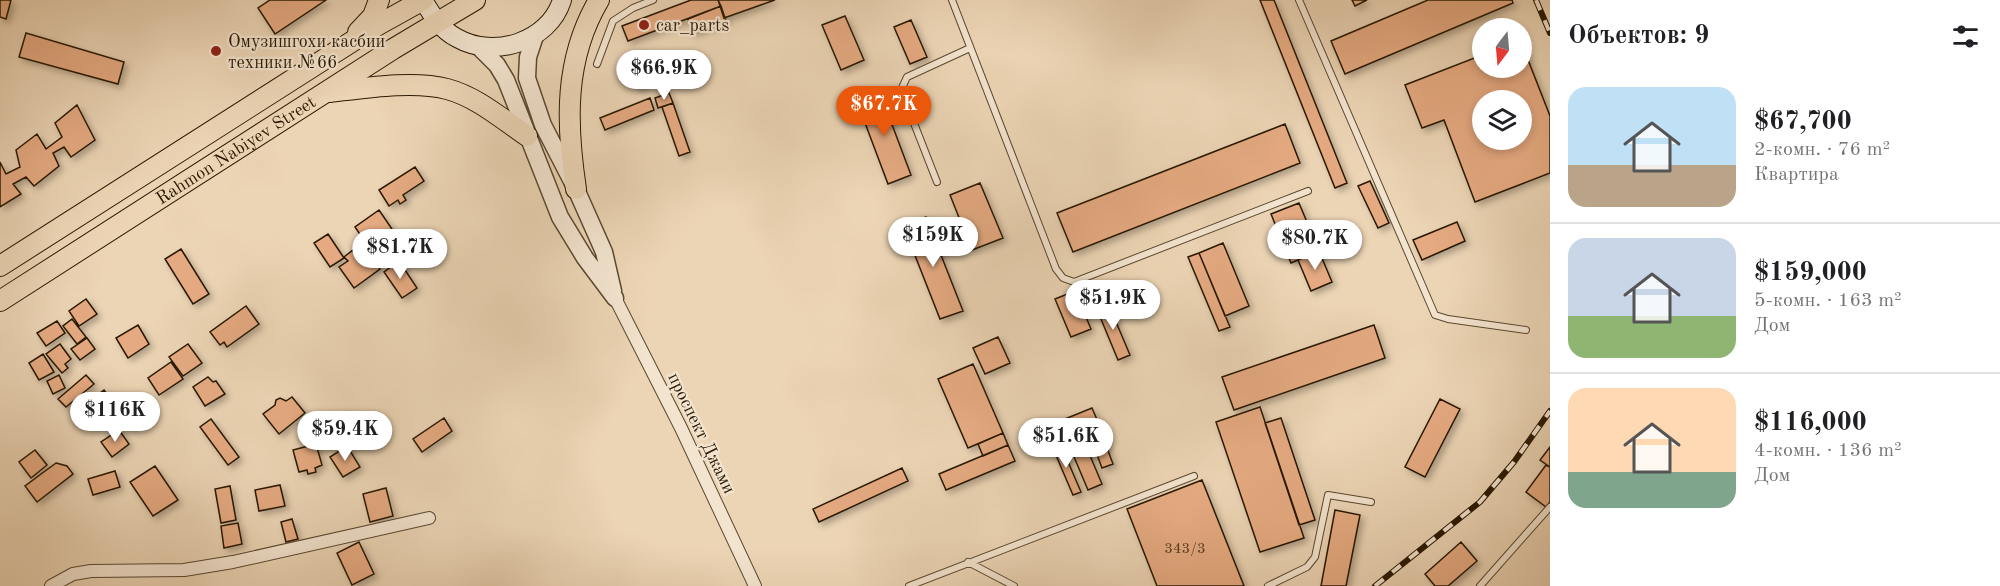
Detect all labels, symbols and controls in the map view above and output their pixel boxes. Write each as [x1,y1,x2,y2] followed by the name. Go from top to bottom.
[656,17,729,35] place label: car_parts
[637,18,651,32] marker: car_parts
[1472,18,1532,78] north arrow
[1472,18,1532,150] map controls
[1949,20,1982,53] icon: filters
[1568,23,1709,49] text: Объектов: 9
[228,33,385,72] place label: Омузишгохи касбии техники №66
[209,44,223,58] marker: Омузишгохи касбии техники №66
[615,50,713,101] pin: $66.9K
[630,59,698,79] text: $66.9K
[835,86,933,137] pin: $67.7K
[1472,90,1532,150] button: layers
[153,93,319,208] street label: Rahmon Nabiyev Street
[850,95,918,115] text: $67.7K
[1754,109,1852,135] text: $67,700
[1616,111,1688,183] icon: home
[1754,140,1890,160] text: 2-комн. · 76 m²
[1754,165,1839,185] text: Квартира
[891,217,975,268] pin: $159K
[1266,220,1364,271] pin: $80.7K
[902,226,964,246] text: $159K
[351,229,449,280] pin: $81.7K
[1281,229,1349,249] text: $80.7K
[366,238,434,258] text: $81.7K
[1754,260,1867,286] text: $159,000
[1616,262,1688,334] icon: home
[1064,280,1162,331] pin: $51.9K
[1079,289,1147,309] text: $51.9K
[1754,291,1902,311] text: 5-комн. · 163 m²
[1754,316,1790,336] text: Дом
[664,370,738,497] street label: проспект Джами
[73,392,157,443] pin: $116K
[84,401,146,421] text: $116K
[1754,410,1867,436] text: $116,000
[296,411,394,462] pin: $59.4K
[1616,412,1688,484] icon: home
[1017,418,1115,469] pin: $51.6K
[311,420,379,440] text: $59.4K
[1032,427,1100,447] text: $51.6K
[1754,441,1902,461] text: 4-комн. · 136 m²
[1754,466,1790,486] text: Дом
[1164,542,1206,557] house number: 343/3

